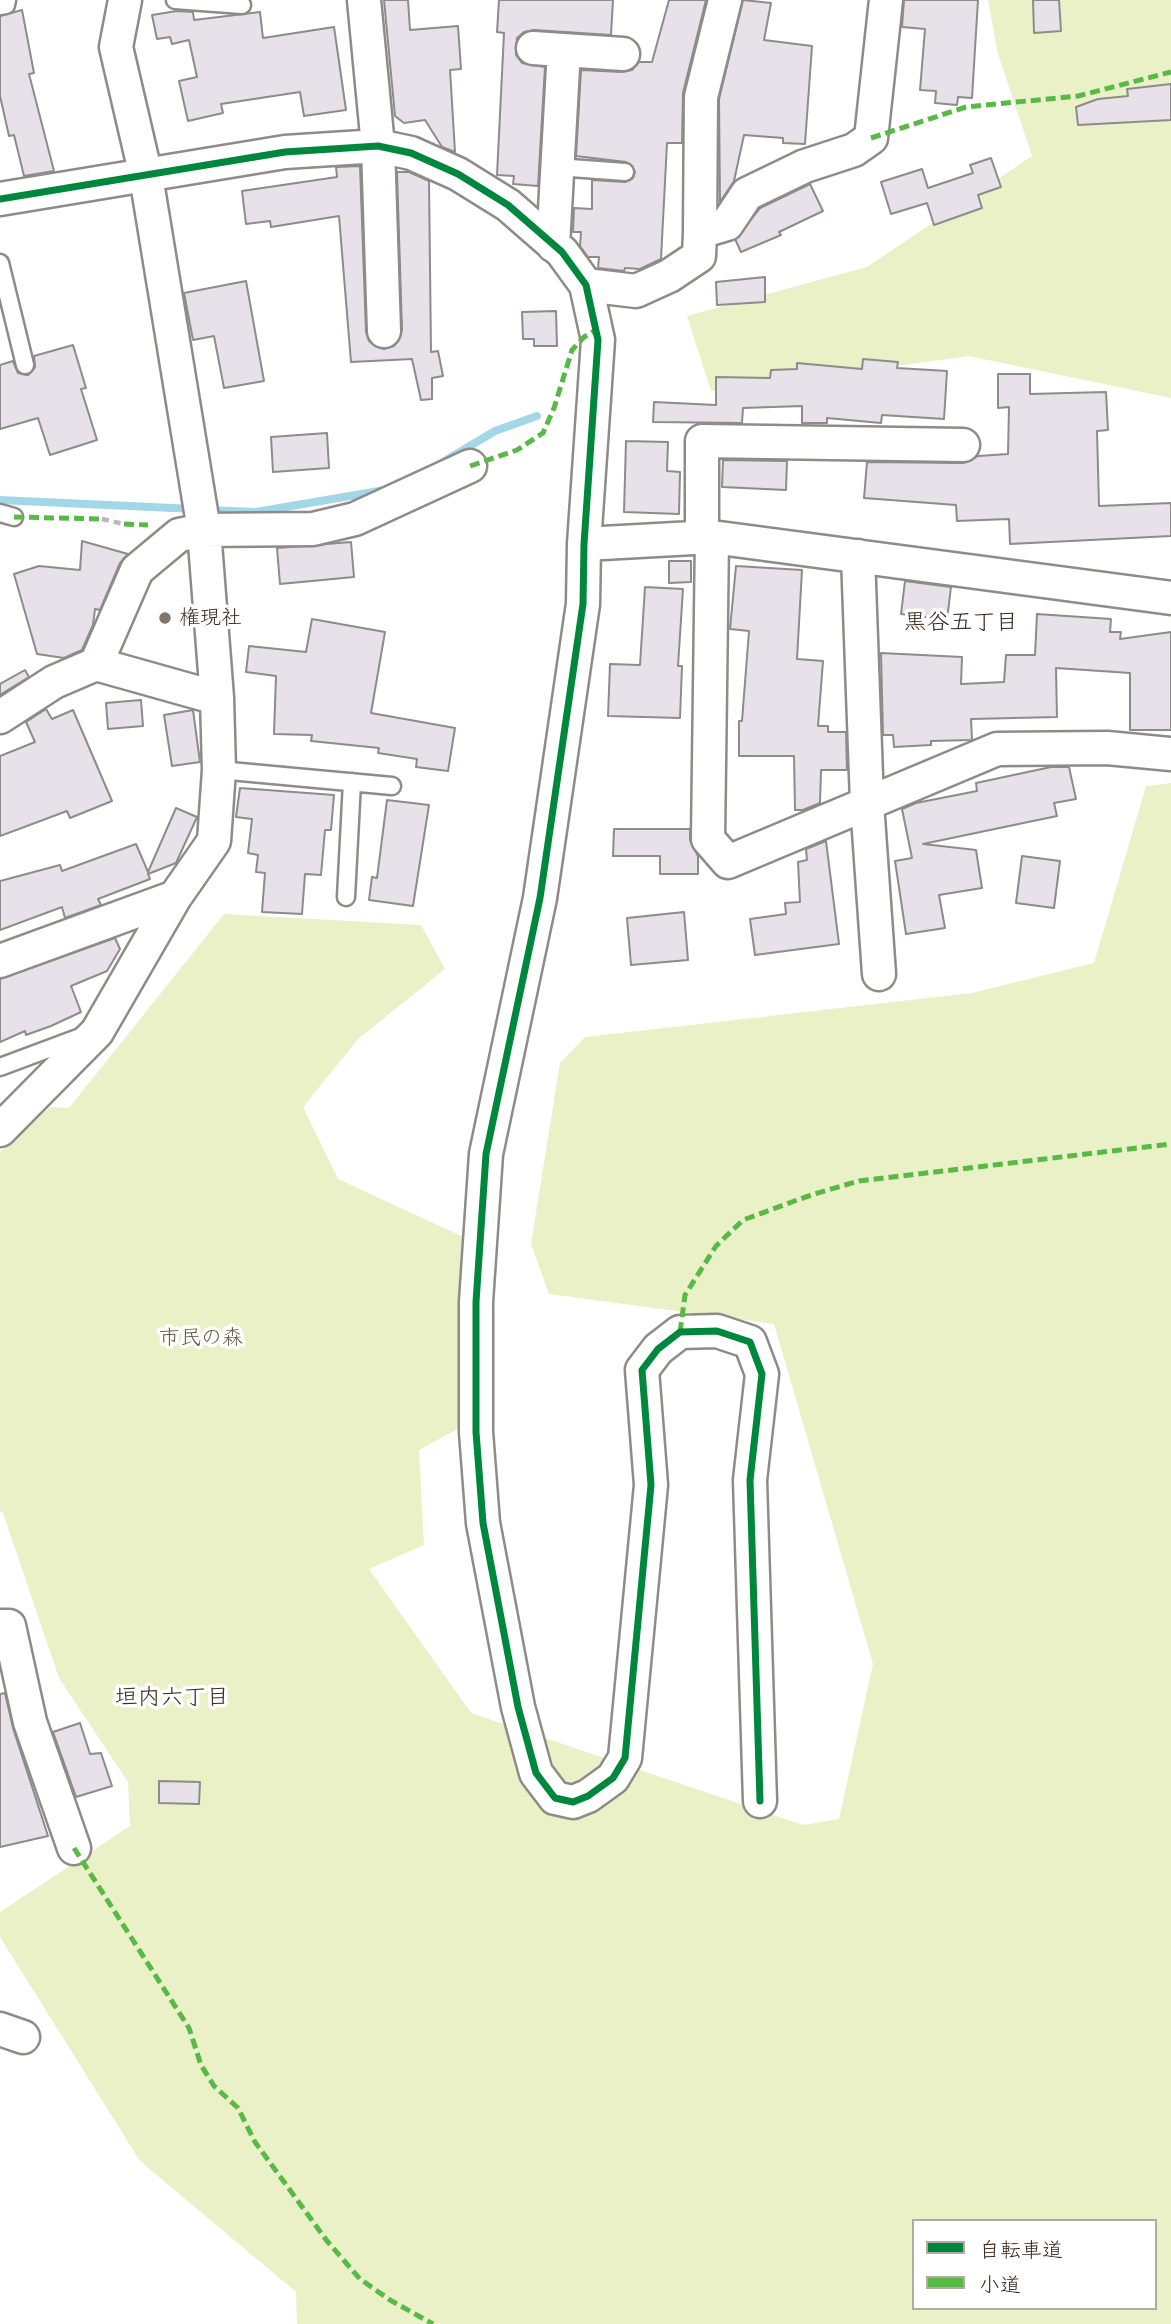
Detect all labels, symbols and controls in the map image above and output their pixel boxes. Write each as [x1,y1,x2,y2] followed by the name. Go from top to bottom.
[179,605,242,631] place label: 権現社
[904,608,1018,636] district label: 黒谷五丁目
[157,610,173,626] marker: 権現社
[159,1325,243,1351] park label: 市民の森
[115,1683,229,1711] district label: 垣内六丁目
[912,2219,1157,2310] legend
[979,2236,1063,2263] text: 自転車道
[979,2271,1021,2298] text: 小道

